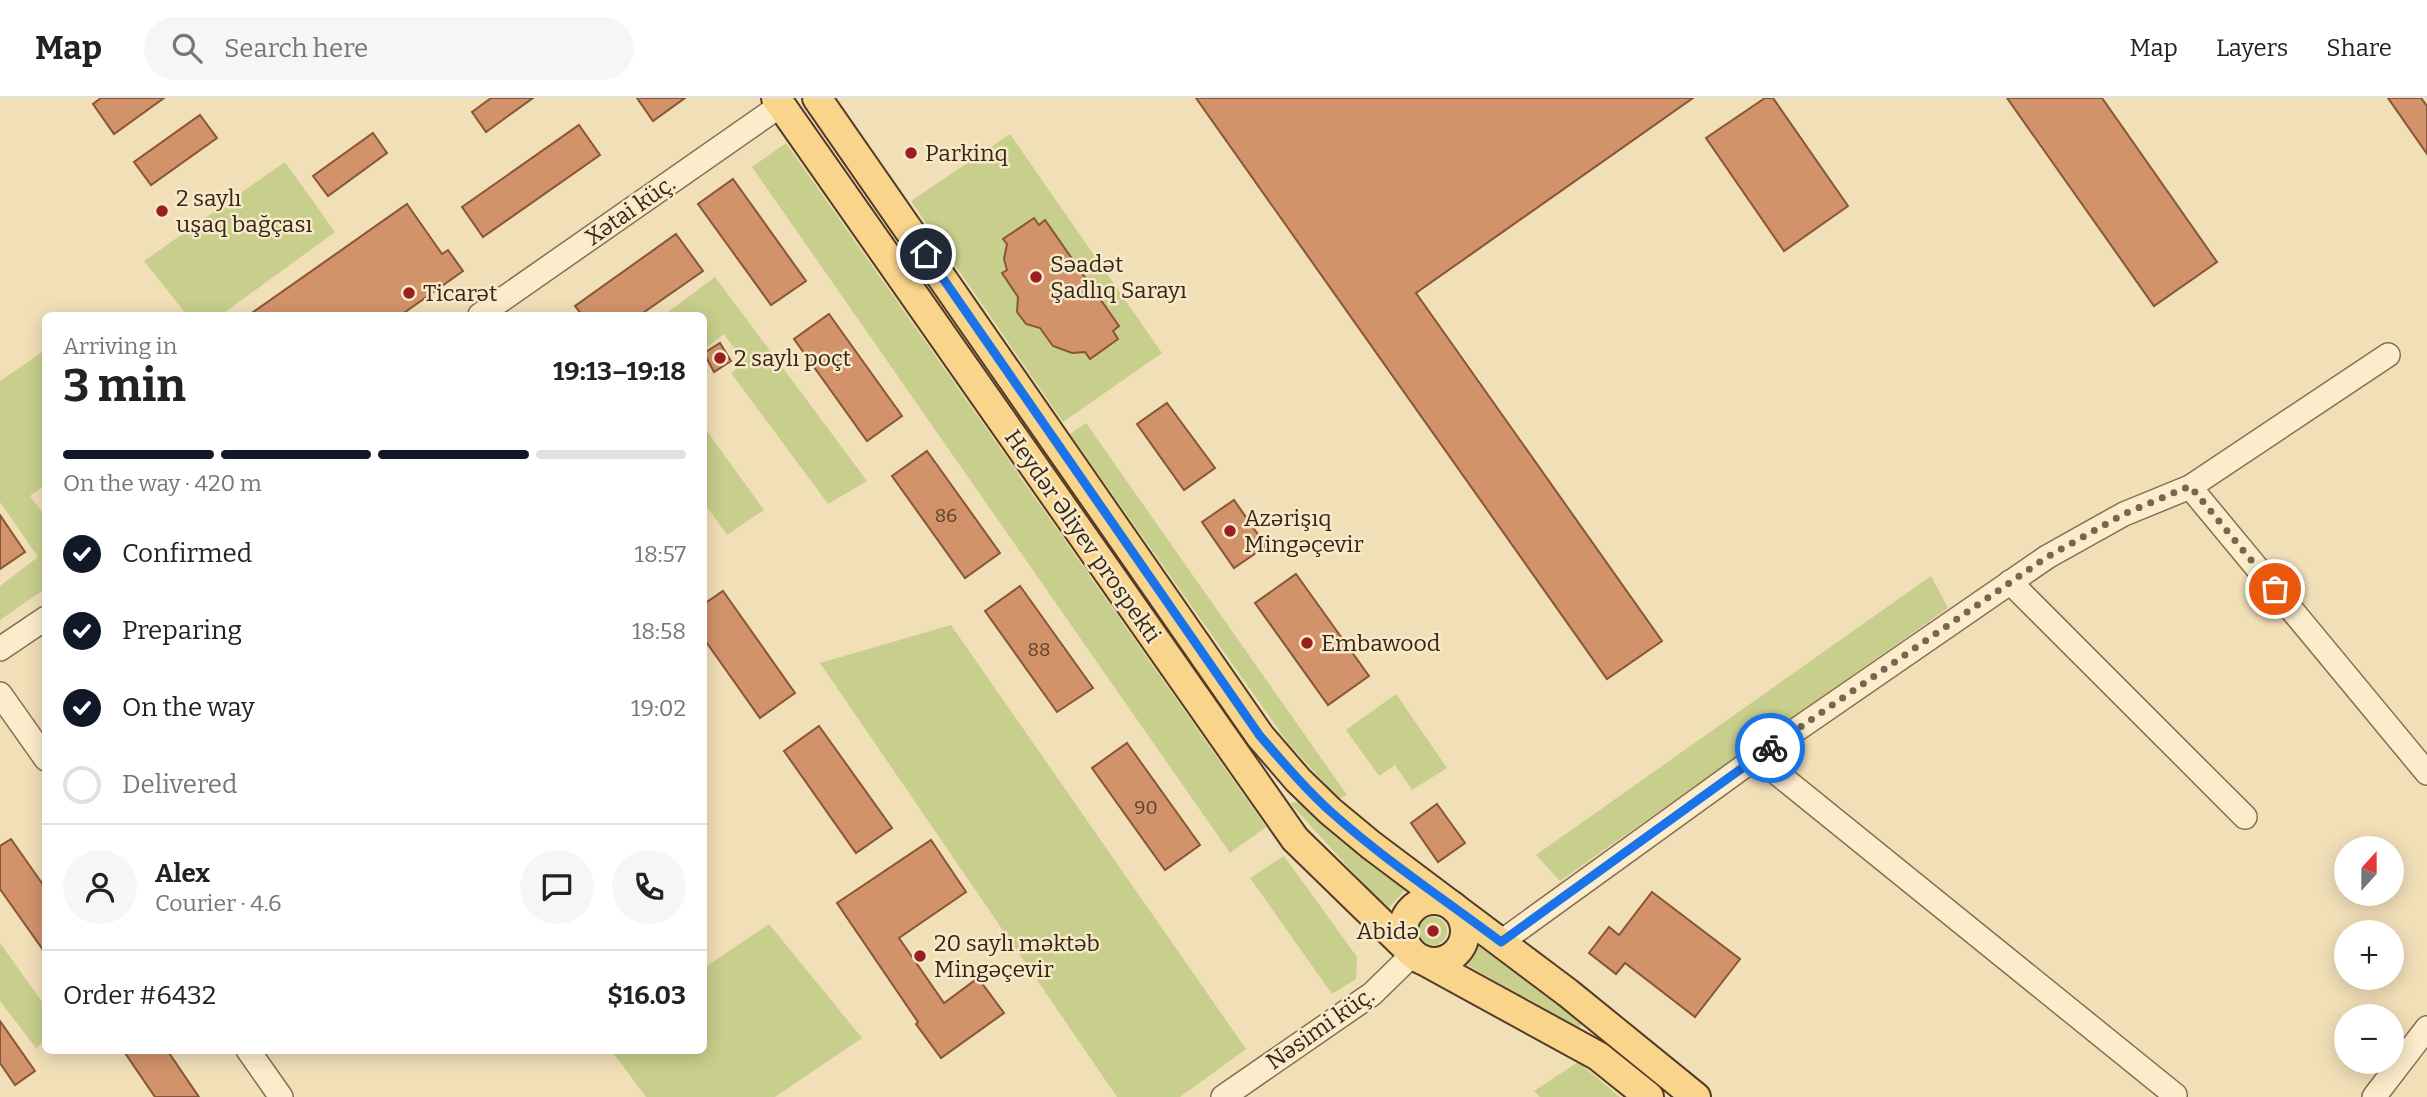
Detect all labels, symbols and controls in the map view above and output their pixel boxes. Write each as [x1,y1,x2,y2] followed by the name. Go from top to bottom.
[144,17,634,80] search box
[35,28,102,68] text: Map
[168,29,206,67] icon: search
[224,33,368,64] text: Search here
[2130,34,2178,62] text: Map
[2216,34,2288,62] text: Layers
[2326,34,2392,62] text: Share
[925,139,1009,167] place label: Parkinq
[903,145,919,161] marker: Parkinq
[580,169,680,251] street label: Xətai küç.
[176,184,312,238] place label: 2 saylı uşaq bağçası
[154,203,170,219] marker: 2 saylı uşaq bağçası
[896,224,956,284] pin
[907,235,945,273] icon: home
[1050,250,1187,304] place label: Səadət Şadlıq Sarayı
[1028,269,1044,285] marker: Səadət Şadlıq Sarayı
[423,279,497,307] place label: Ticarət
[401,285,417,301] marker: Ticarət
[63,332,177,360] text: Arriving in
[734,344,851,372] place label: 2 saylı poçt
[712,350,728,366] marker: 2 saylı poçt
[553,356,686,387] text: 19:13–19:18
[63,358,186,413] text: 3 min
[999,424,1167,648] street label: Heydər Əliyev prospekti
[63,469,262,497] text: On the way · 420 m
[935,504,957,527] house number: 86
[1244,504,1364,558] place label: Azərişıq Mingəçevir
[1222,523,1238,539] marker: Azərişıq Mingəçevir
[63,535,101,573] icon: check
[122,538,252,569] text: Confirmed
[635,540,686,568] text: 18:57
[2245,559,2305,619] pin
[2256,570,2294,608] icon: bag
[63,612,101,650] icon: check
[122,615,242,646] text: Preparing
[632,617,686,645] text: 18:58
[1321,629,1441,657] place label: Embawood
[1299,635,1315,651] marker: Embawood
[1028,638,1050,661] house number: 88
[63,689,101,727] icon: check
[122,692,255,723] text: On the way
[631,694,686,722] text: 19:02
[1735,713,1805,783] courier
[1751,729,1789,767] icon: bike
[122,769,237,800] text: Delivered
[1134,796,1158,819] house number: 90
[2334,836,2404,906] north arrow
[2334,836,2404,1074] map controls
[63,850,137,924] button: person
[520,850,594,924] button: chat
[612,850,686,924] button: phone
[155,858,210,889] text: Alex
[155,889,282,917] text: Courier · 4.6
[1357,917,1419,945] place label: Abidə
[2334,920,2404,990] button: +
[1425,923,1441,939] marker: Abidə
[934,929,1100,983] place label: 20 saylı məktəb Mingəçevir
[912,948,928,964] marker: 20 saylı məktəb Mingəçevir
[63,980,216,1011] text: Order #6432
[607,980,686,1011] text: $16.03
[1261,981,1379,1075] street label: Nəsimi küç.
[2334,1004,2404,1074] button: −

